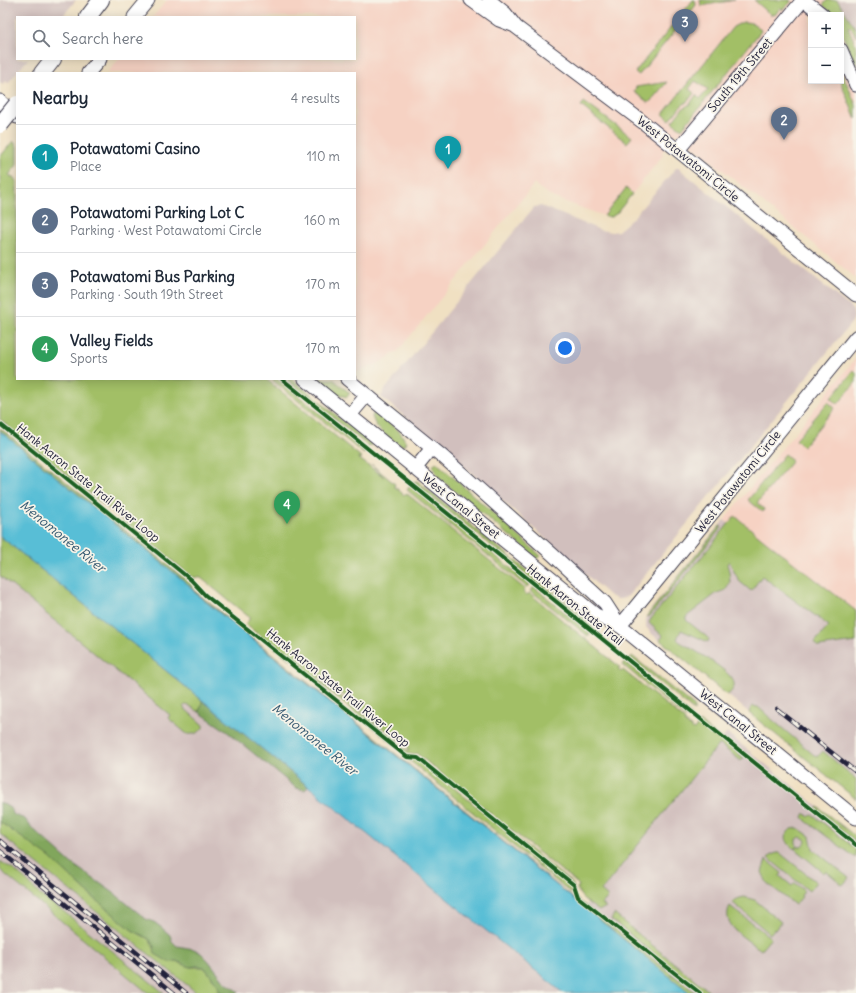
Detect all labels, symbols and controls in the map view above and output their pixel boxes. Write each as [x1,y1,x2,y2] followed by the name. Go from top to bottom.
[672,9,698,42] pin: 3
[808,12,844,84] map controls
[808,12,844,48] button: +
[16,16,356,60] search box
[30,27,52,49] icon: search
[62,29,143,48] text: Search here
[704,35,775,115] street label: South 19th Street
[808,48,844,84] button: −
[32,87,88,109] text: Nearby
[291,90,340,107] text: 4 results
[771,107,797,140] pin: 2
[634,113,743,205] street label: West Potawatomi Circle
[435,136,461,169] pin: 1
[70,139,200,158] text: Potawatomi Casino
[42,148,48,165] text: 1
[307,148,340,165] text: 110 m
[70,158,101,175] text: Place
[70,203,244,222] text: Potawatomi Parking Lot C
[41,212,49,229] text: 2
[304,212,340,229] text: 160 m
[70,222,262,239] text: Parking · West Potawatomi Circle
[70,267,235,286] text: Potawatomi Bus Parking
[41,276,49,293] text: 3
[305,276,340,293] text: 170 m
[70,286,223,303] text: Parking · South 19th Street
[70,331,153,350] text: Valley Fields
[555,338,575,358] your location
[41,340,49,357] text: 4
[305,340,340,357] text: 170 m
[70,350,108,367] text: Sports
[14,420,163,545] street label: Hank Aaron State Trail River Loop
[692,427,784,536] street label: West Potawatomi Circle
[420,470,503,541] street label: West Canal Street
[274,491,300,524] pin: 4
[16,497,110,577] water label: Menomonee River
[524,561,627,648] street label: Hank Aaron State Trail
[264,625,413,750] street label: Hank Aaron State Trail River Loop
[697,686,780,757] street label: West Canal Street
[268,700,362,780] water label: Menomonee River

